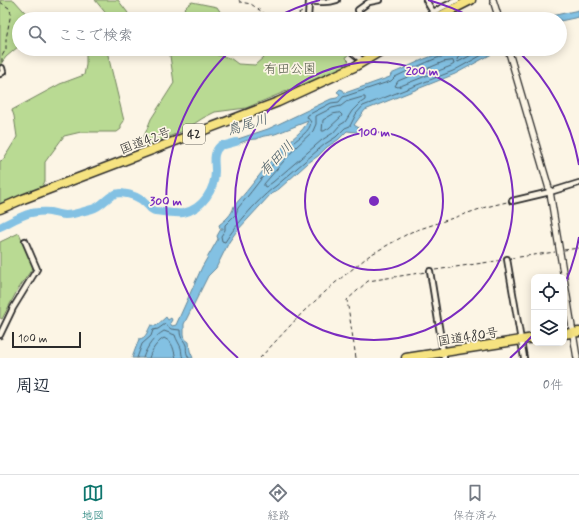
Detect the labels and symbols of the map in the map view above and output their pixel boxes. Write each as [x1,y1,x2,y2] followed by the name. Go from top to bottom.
[264,61,316,78] park label: 有田公園
[406,64,439,80] text: 200 m
[225,110,270,140] water label: 鳥尾川
[118,124,174,159] street label: 国道42号
[183,124,205,144] road number: 42
[358,125,391,141] text: 100 m
[256,137,298,180] water label: 有田川
[150,194,183,210] text: 300 m
[367,194,381,208] centre of rings
[437,324,500,351] street label: 国道480号
[12,330,81,349] scale bar

